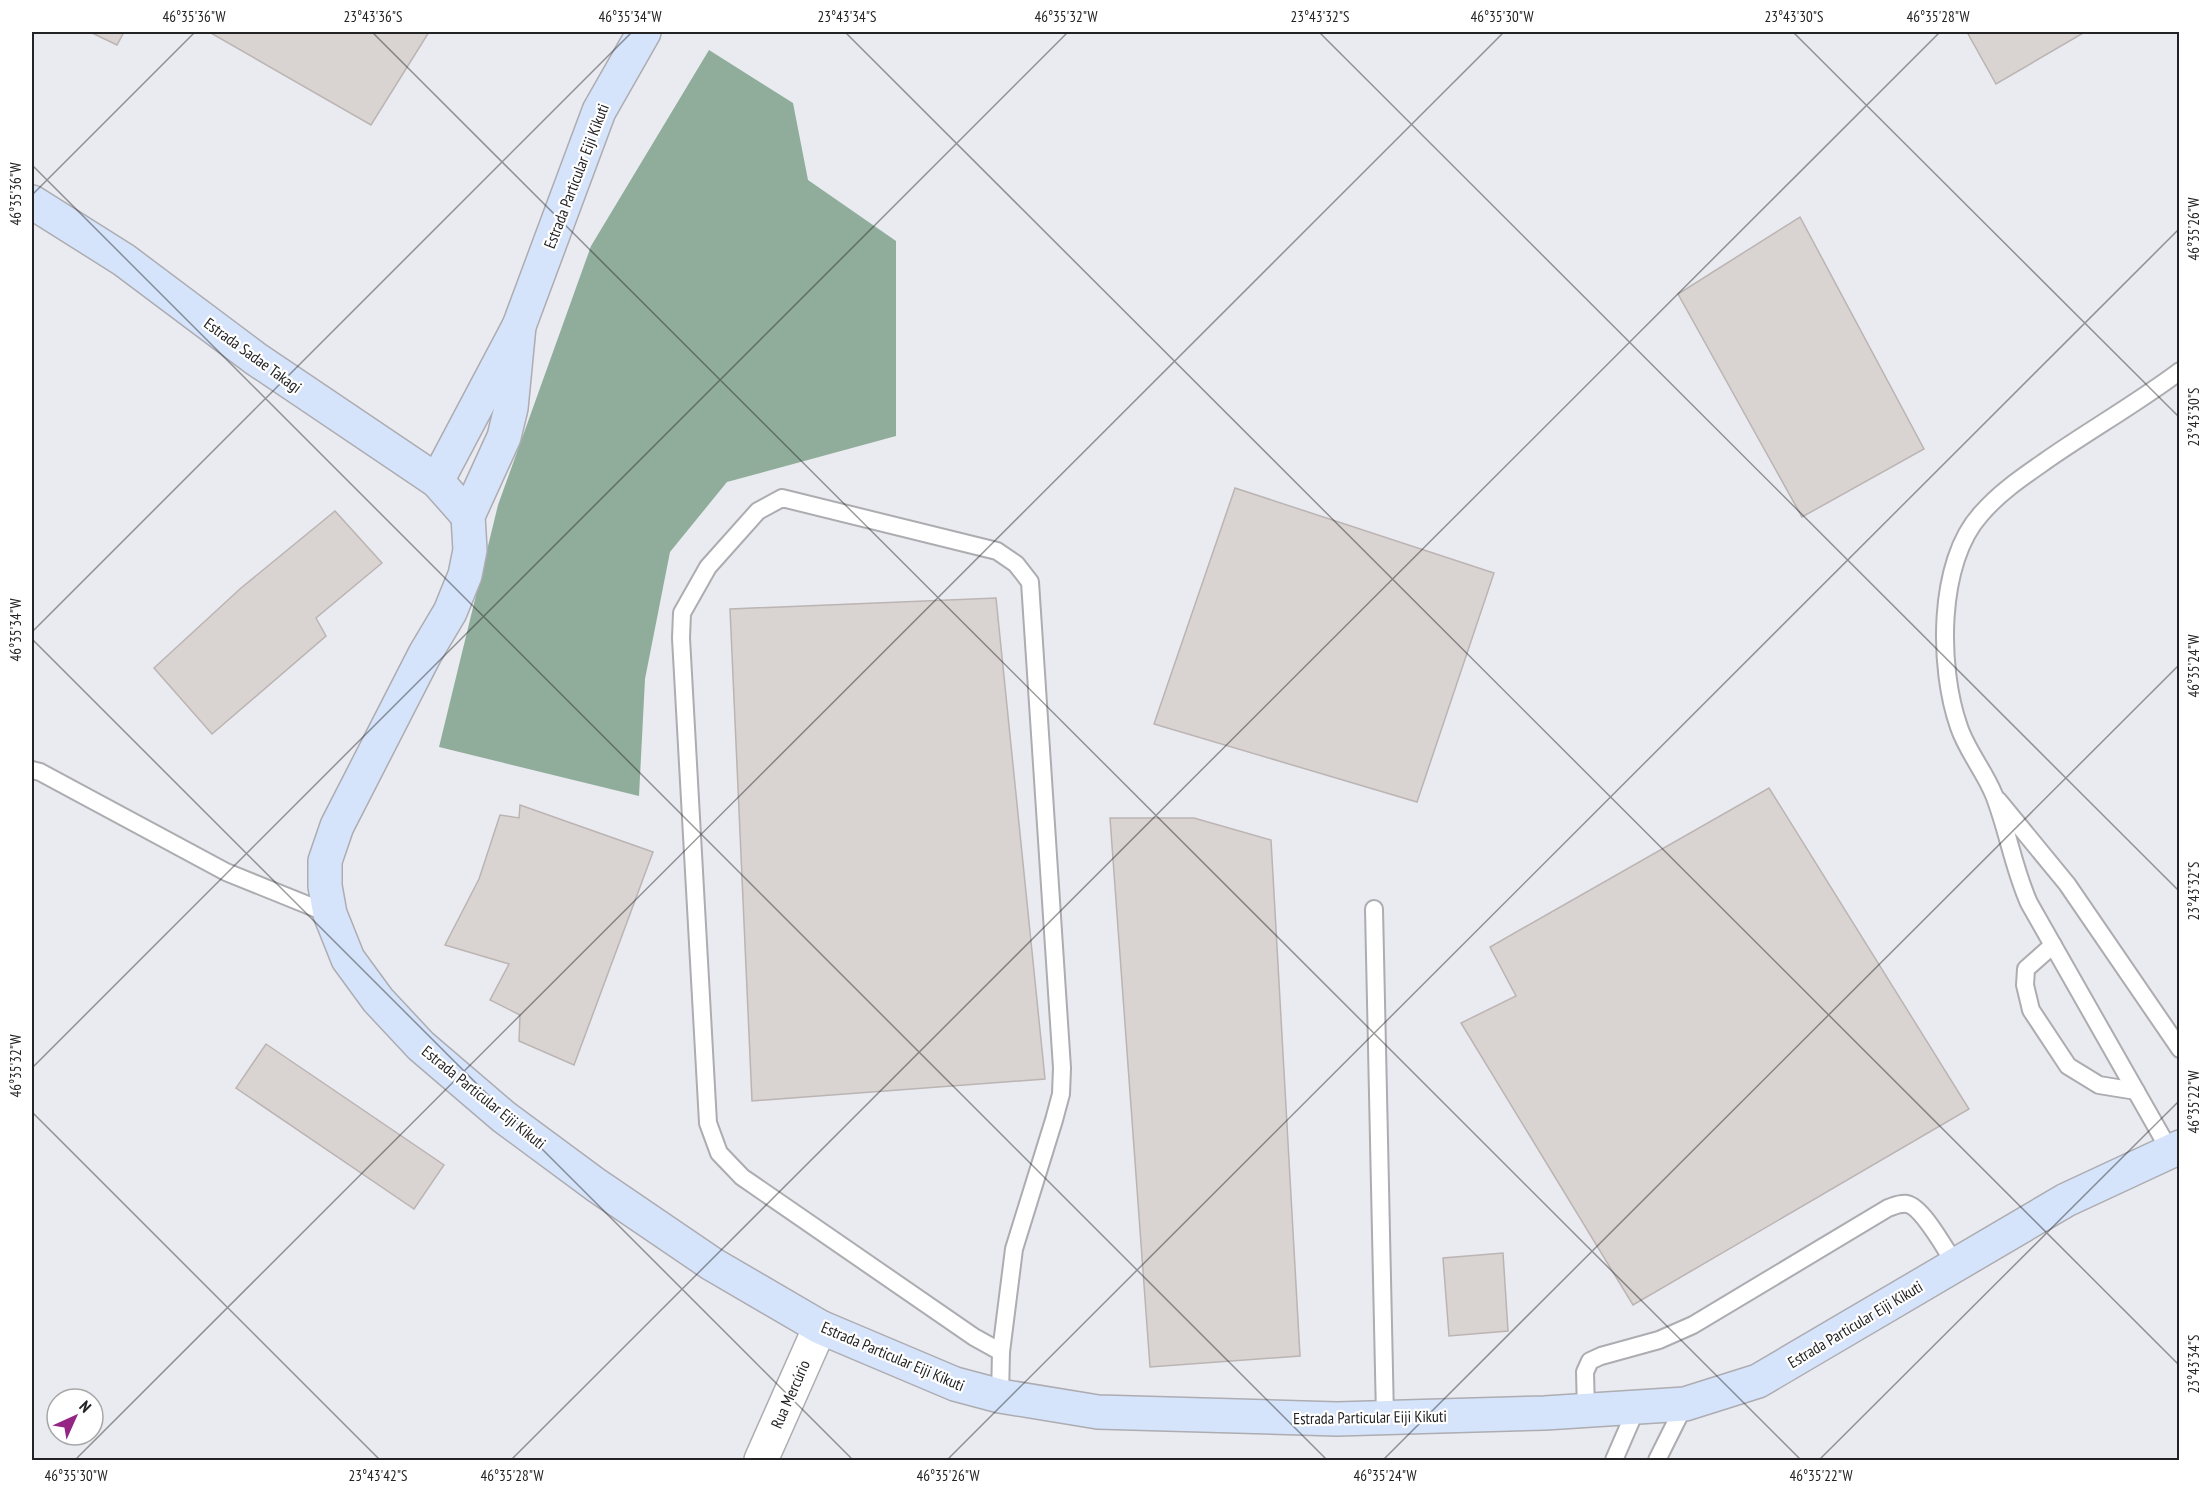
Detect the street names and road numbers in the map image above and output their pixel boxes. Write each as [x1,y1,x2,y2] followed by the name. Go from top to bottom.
[539,101,613,251] street label: Estrada Particular Eiji Kikuti
[200,313,306,397] street label: Estrada Sadae Takagi
[418,1041,550,1153] street label: Estrada Particular Eiji Kikuti
[1784,1276,1926,1372] street label: Estrada Particular Eiji Kikuti
[818,1317,968,1395] street label: Estrada Particular Eiji Kikuti
[766,1357,814,1431] street label: Rua Mercúrio
[1293,1406,1447,1428] street label: Estrada Particular Eiji Kikuti

